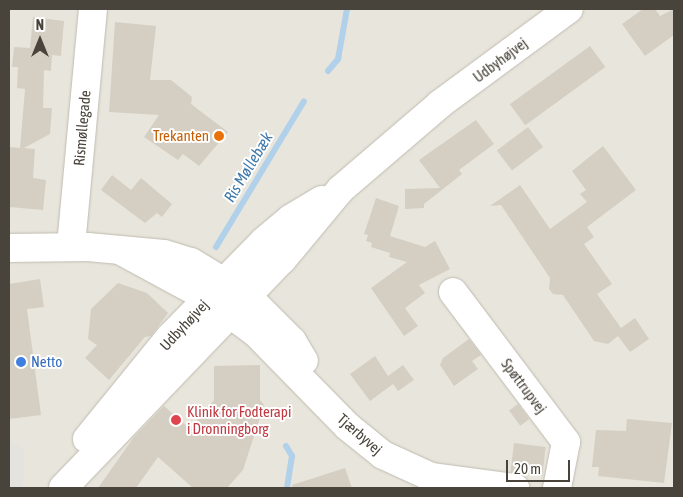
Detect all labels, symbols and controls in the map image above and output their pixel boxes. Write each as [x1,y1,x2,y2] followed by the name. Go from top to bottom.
[15,15,65,65] north arrow
[36,17,44,33] text: N
[469,34,531,86] street label: Udbyhøjvej
[70,89,94,167] street label: Rismøllegade
[153,127,209,145] place label: Trekanten
[220,129,276,205] water label: Ris Møllebæk
[213,130,225,142] marker: Trekanten
[156,296,212,354] street label: Udbyhøjvej
[31,353,62,371] place label: Netto
[498,355,550,417] street label: Spøttrupvej
[15,356,27,368] marker: Netto
[187,402,291,437] place label: Klinik for Fodterapi i Dronningborg
[334,410,386,458] street label: Tjærbyvej
[169,413,183,427] marker: Klinik for Fodterapi i Dronningborg
[508,450,572,482] scale bar
[514,460,541,477] text: 20 m

